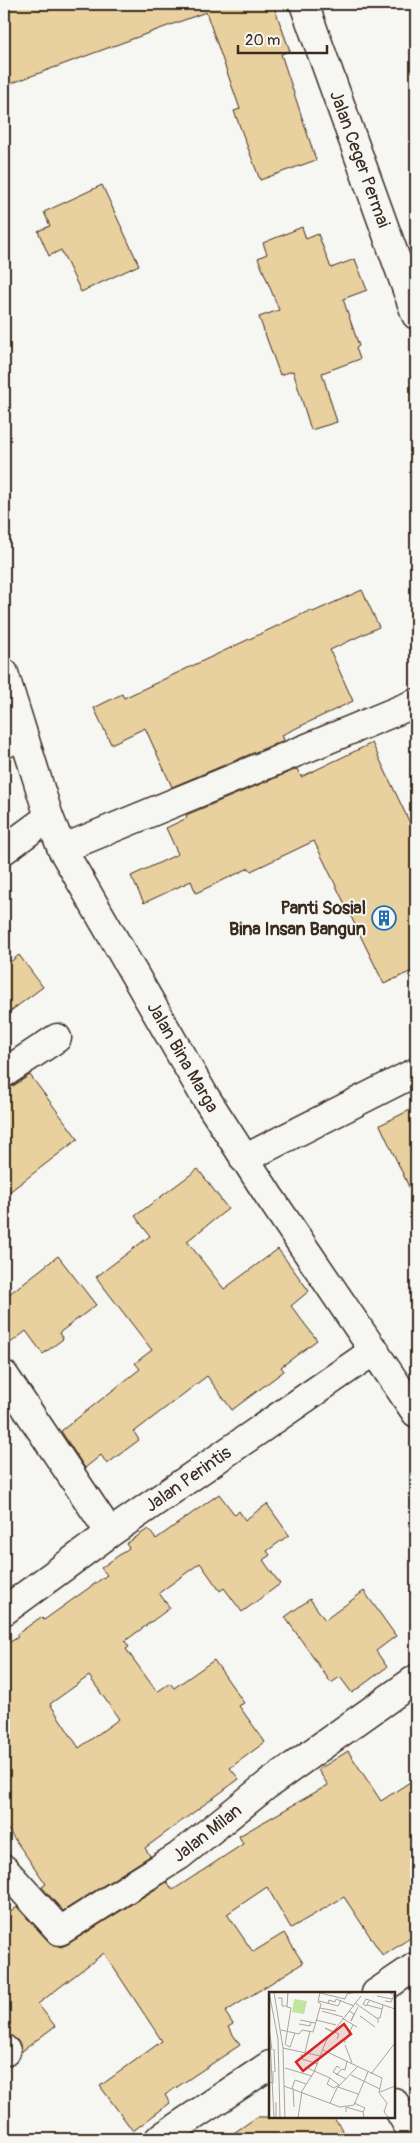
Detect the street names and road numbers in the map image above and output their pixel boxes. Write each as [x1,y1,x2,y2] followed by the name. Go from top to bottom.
[324,87,395,231] street label: Jalan Ceger Permai
[142,998,224,1117] street label: Jalan Bina Marga
[141,1441,236,1518] street label: Jalan Perintis
[168,1799,247,1868] street label: Jalan Milan

